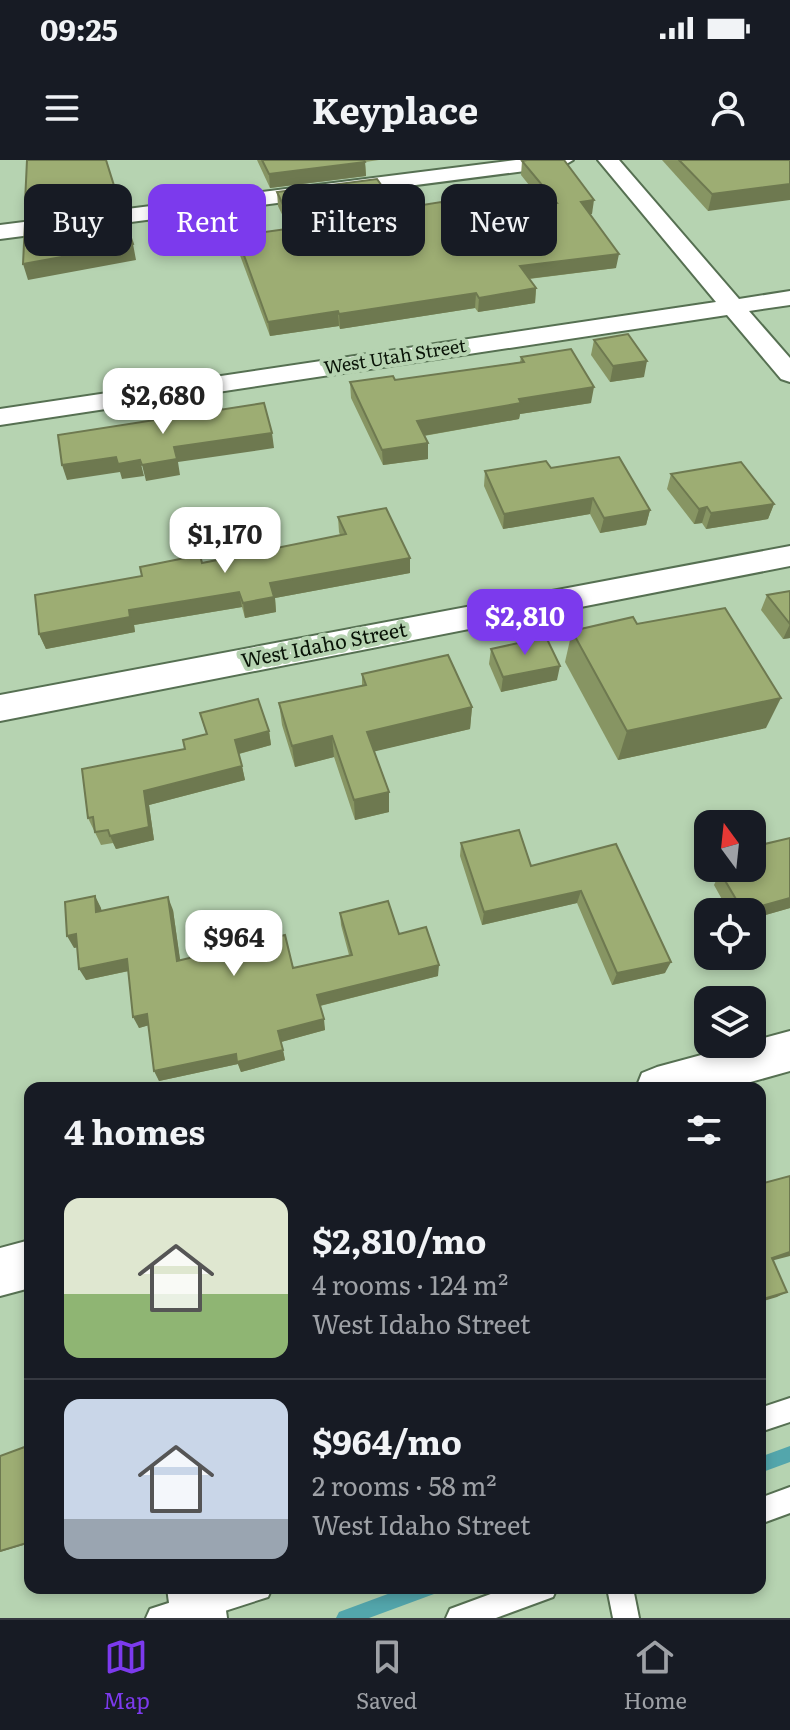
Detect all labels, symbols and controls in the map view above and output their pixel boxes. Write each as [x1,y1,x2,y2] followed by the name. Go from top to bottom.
[40,6,118,50] text: 09:25
[312,82,478,135] text: Keyplace
[40,86,84,130] icon: menu
[706,86,750,130] icon: person
[24,184,132,256] chip: Buy
[148,184,266,256] chip: Rent
[282,184,425,256] chip: Filters
[441,184,557,256] chip: New
[322,331,469,380] street label: West Utah Street
[98,368,228,436] pin: $2,680
[121,374,205,413] text: $2,680
[160,507,290,575] pin: $1,170
[188,513,262,552] text: $1,170
[460,589,590,657] pin: $2,810
[485,595,565,634] text: $2,810
[238,612,409,674] street label: West Idaho Street
[694,810,766,882] north arrow
[694,810,766,1058] map controls
[694,898,766,970] button: locate
[187,910,281,978] pin: $964
[203,916,265,955] text: $964
[694,986,766,1058] button: layers
[64,1105,205,1155] text: 4 homes
[682,1108,726,1152] icon: filters
[312,1214,487,1264] text: $2,810/mo
[128,1230,224,1326] icon: home
[312,1264,508,1303] text: 4 rooms · 124 m²
[312,1303,531,1342] text: West Idaho Street
[312,1415,462,1465] text: $964/mo
[128,1431,224,1527] icon: home
[312,1465,497,1504] text: 2 rooms · 58 m²
[312,1504,531,1543] text: West Idaho Street
[103,1635,150,1716] tab: Map
[356,1635,417,1716] tab: Saved
[623,1635,687,1716] tab: Home

